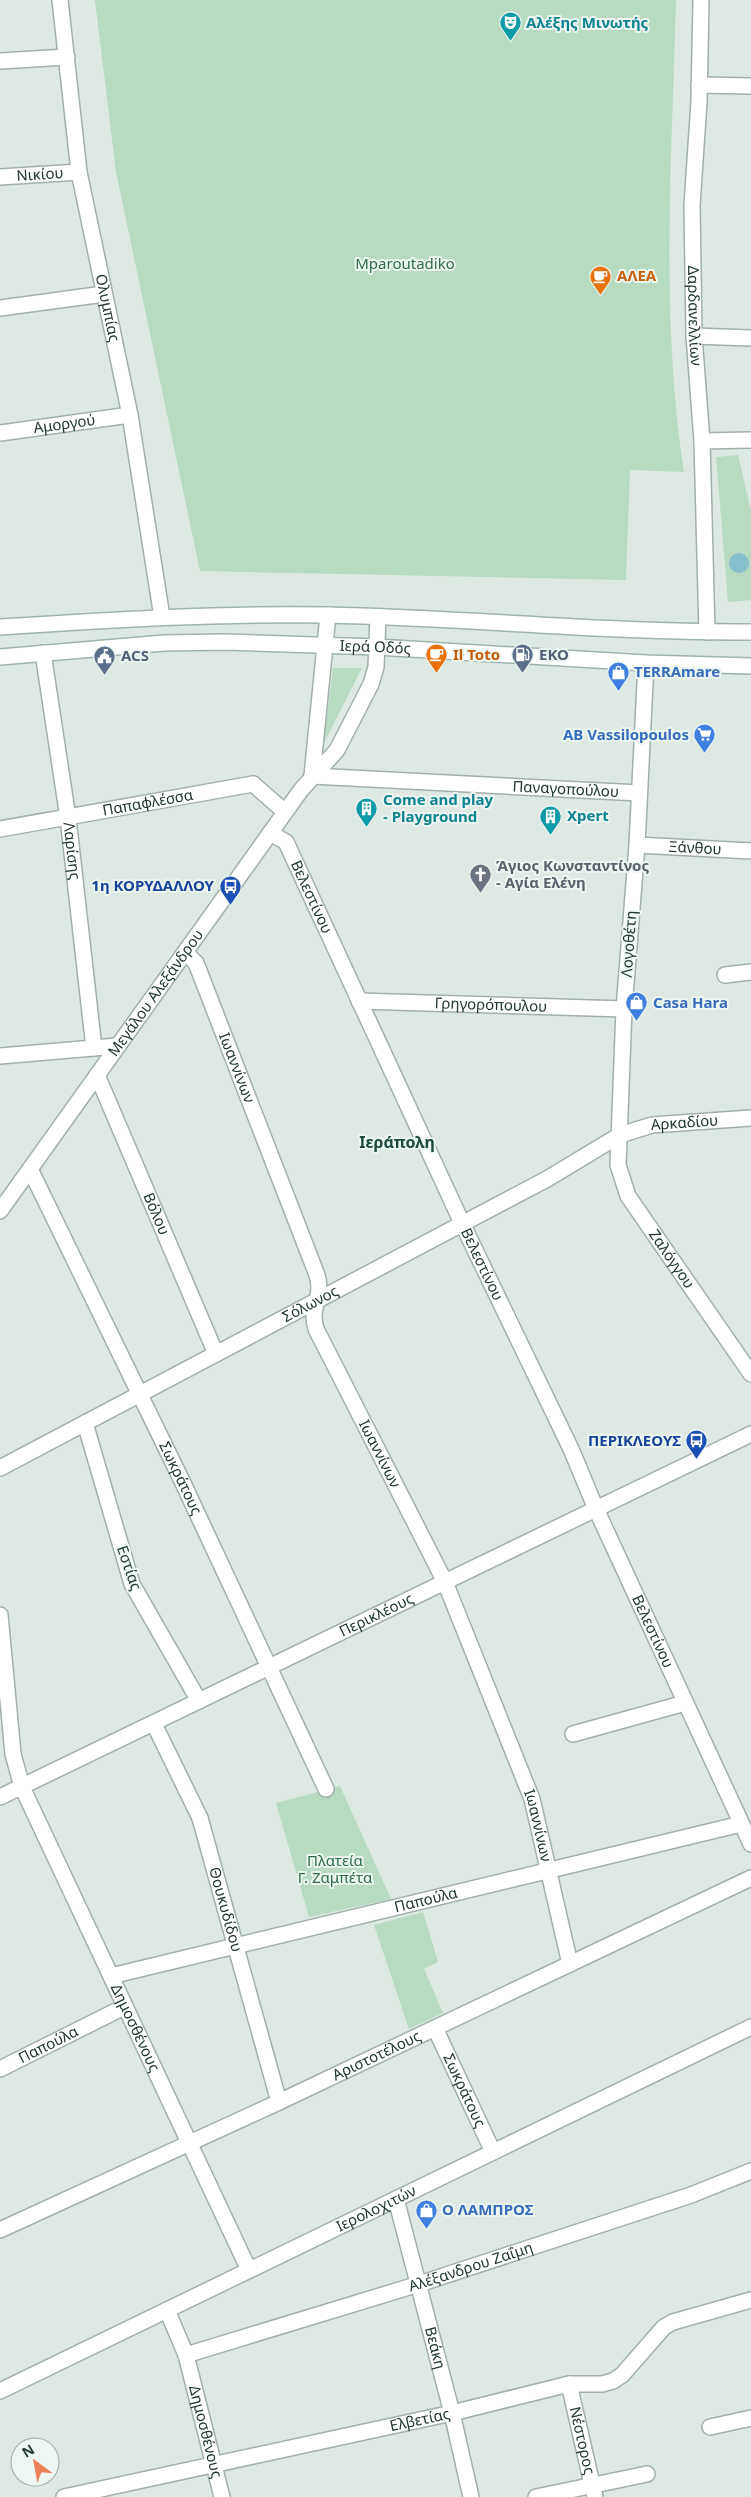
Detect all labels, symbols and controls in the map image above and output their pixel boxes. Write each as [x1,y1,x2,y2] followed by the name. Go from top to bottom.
[498,11,522,42] theatre icon: Αλέξης Μινωτής
[526,12,649,32] place label: Αλέξης Μινωτής
[16,162,64,185] street label: Νικίου
[355,253,455,273] park label: Mparoutadiko
[589,264,613,295] cafe icon: ΑΛΕΑ
[617,265,657,285] place label: ΑΛΕΑ
[684,265,707,367] street label: Δαρδανελλίων
[92,272,125,343] street label: Ολυμπίας
[32,409,96,437] street label: Αμοργού
[339,635,412,658] street label: Ιερά Οδός
[425,643,449,674] cafe icon: Il Toto
[511,643,535,674] fuel station icon: EKO
[93,644,117,675] public building icon: ACS
[453,644,500,664] place label: Il Toto
[539,644,569,664] place label: EKO
[121,645,149,665] place label: ACS
[606,660,630,691] shop icon: TERRAmare
[634,661,720,681] place label: TERRAmare
[693,723,717,754] supermarket icon: AB Vassilopoulos
[563,724,689,744] place label: AB Vassilopoulos
[512,775,619,801] street label: Παναγοπούλου
[101,784,195,820] street label: Παπαφλέσσα
[383,789,494,826] place label: Come and play - Playground
[355,797,379,828] building icon: Come and play - Playground
[539,804,563,835] building icon: Xpert
[567,805,609,825] place label: Xpert
[60,821,86,881] street label: Λαρίσης
[668,836,722,858] street label: Ξάνθου
[496,855,649,892] place label: Άγιος Κωνσταντίνος - Αγία Ελένη
[287,857,338,936] street label: Βελεστίνου
[468,863,492,894] church icon: Άγιος Κωνσταντίνος - Αγία Ελένη
[218,874,242,905] bus stop icon: 1η ΚΟΡΥΔΑΛΛΟΥ
[91,875,215,895] place label: 1η ΚΟΡΥΔΑΛΛΟΥ
[616,910,640,978] street label: Λογοθέτη
[103,925,207,1060] street label: Μεγάλου Αλεξάνδρου
[625,991,649,1022] shop icon: Casa Hara
[434,992,547,1016] street label: Γρηγορόπουλου
[653,992,728,1012] place label: Casa Hara
[215,1030,260,1106] street label: Ιωαννίνων
[650,1109,719,1134] street label: Αρκαδίου
[359,1131,435,1153] district label: Ιεράπολη
[139,1189,175,1238] street label: Βόλου
[457,1224,509,1304] street label: Βελεστίνου
[645,1225,700,1292] street label: Ζαλόγγου
[278,1280,341,1326] street label: Σόλωνος
[355,1416,406,1491] street label: Ιωαννίνων
[685,1429,709,1460] bus stop icon: ΠΕΡΙΚΛΕΟΥΣ
[588,1430,681,1450] place label: ΠΕΡΙΚΛΕΟΥΣ
[155,1438,207,1518] street label: Σωκράτους
[113,1543,147,1593] street label: Εστίας
[335,1588,416,1641] street label: Περικλέους
[628,1591,679,1671] street label: Βελεστίνου
[520,1786,557,1864] street label: Ιωαννίνων
[298,1850,373,1887] park label: Πλατεία Γ. Ζαμπέτα
[205,1865,248,1954] street label: Θουκυδίδου
[392,1882,460,1916] street label: Παπούλα
[107,1980,165,2075] street label: Δημοσθένους
[15,2020,82,2067] street label: Παπούλα
[329,2025,424,2084] street label: Αριστοτέλους
[439,2050,491,2130] street label: Σωκράτους
[332,2180,419,2236] street label: Ιερολοχιτών
[414,2198,438,2229] shop icon: Ο ΛΑΜΠΡΟΣ
[442,2199,534,2219] place label: Ο ΛΑΜΠΡΟΣ
[406,2236,535,2296] street label: Αλέξανδρου Ζαΐμη
[421,2324,451,2371] street label: Βεάκη
[185,2383,228,2480] street label: Δημοσθένους
[388,2403,451,2435] street label: Ελβετίας
[565,2404,600,2476] street label: Νέστορος
[10,2437,60,2487] north arrow
[18,2439,38,2462] text: N

